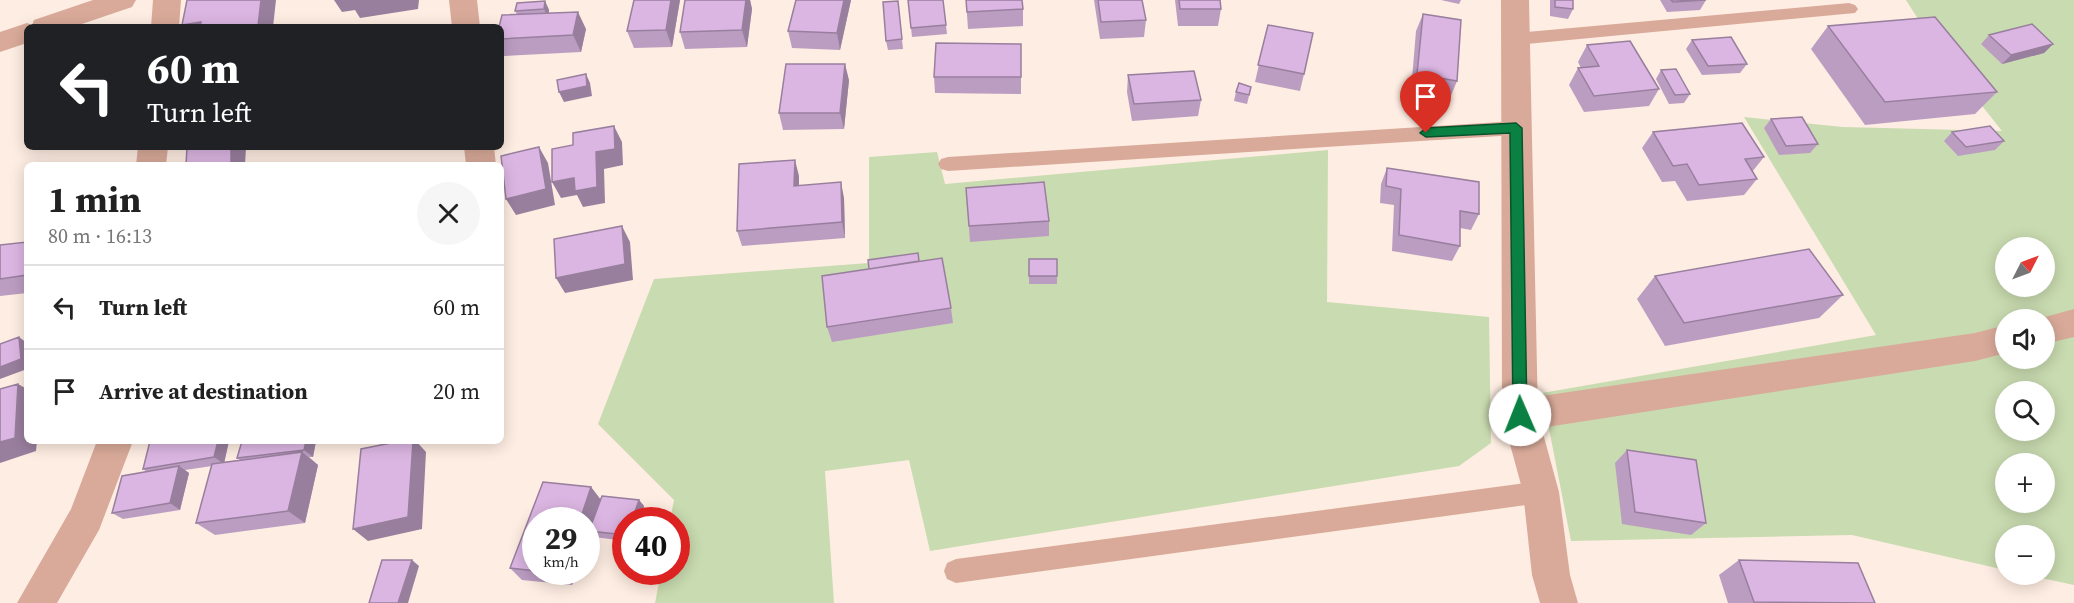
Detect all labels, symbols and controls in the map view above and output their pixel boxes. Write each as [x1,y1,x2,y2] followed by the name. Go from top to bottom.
[147,39,240,97] text: 60 m
[48,48,126,126] icon: left
[1400,71,1451,133] pin
[1409,80,1442,113] icon: arrive
[147,94,251,131] text: Turn left
[48,175,141,224] text: 1 min
[417,182,480,245] button: close
[48,222,152,250] text: 80 m · 16:13
[1995,237,2055,297] north arrow
[1995,237,2055,585] map controls
[48,291,81,324] icon: left
[99,292,187,322] text: Turn left
[433,292,480,322] text: 60 m
[1995,309,2055,369] button: sound
[48,375,81,408] icon: arrive
[99,376,308,406] text: Arrive at destination
[433,376,480,406] text: 20 m
[1995,381,2055,441] button: search
[1488,383,1552,447] position arrow
[1995,453,2055,513] button: +
[612,507,690,585] speed limit sign: 40
[545,518,577,559] text: 29
[1995,525,2055,585] button: −
[543,551,579,572] text: km/h

